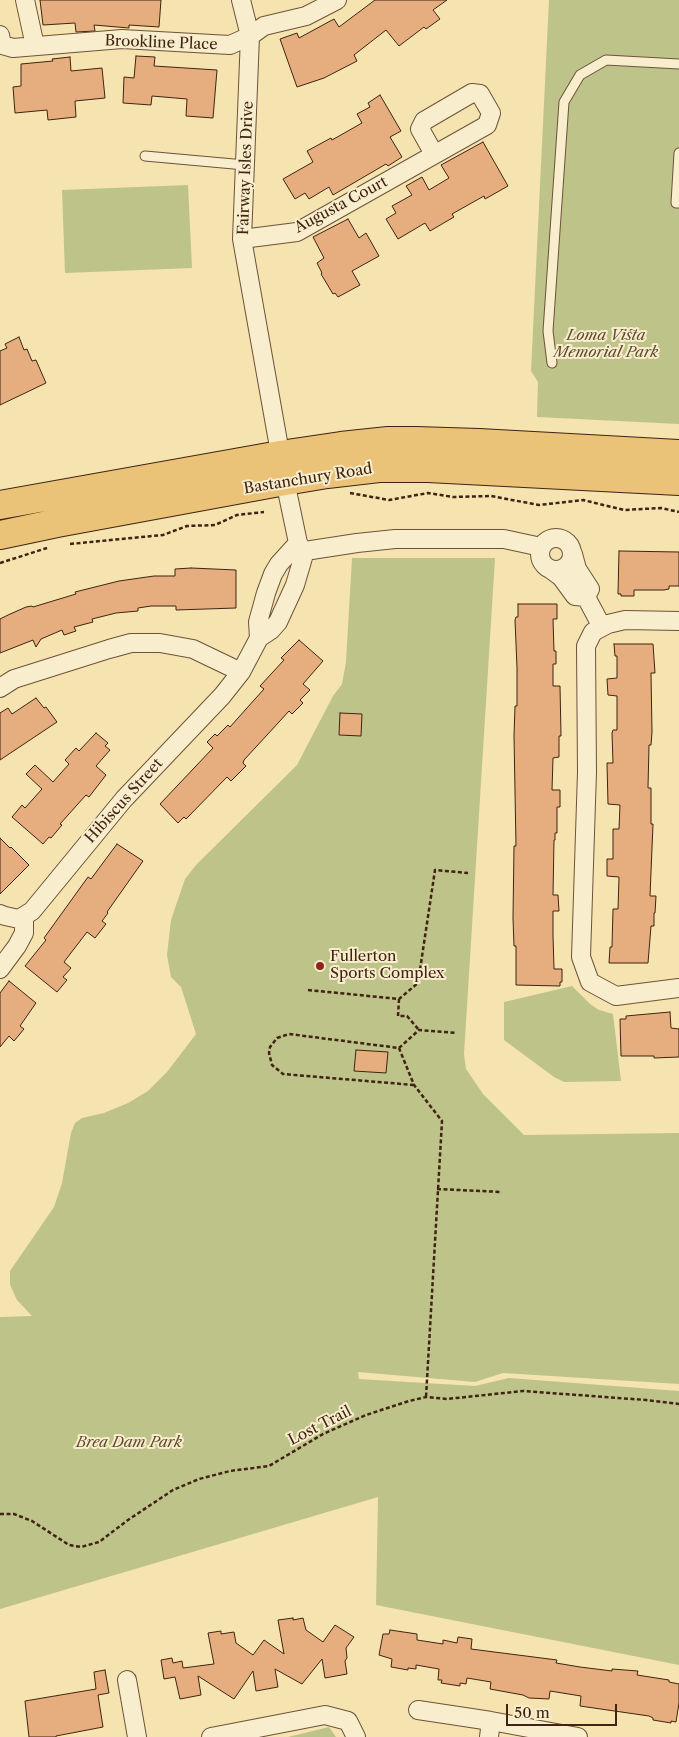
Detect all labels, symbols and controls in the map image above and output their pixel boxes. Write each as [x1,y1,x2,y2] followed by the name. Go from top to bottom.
[104,32,218,54] street label: Brookline Place
[235,101,257,235] street label: Fairway Isles Drive
[291,173,391,237] street label: Augusta Court
[554,327,658,362] park label: Loma Vista Memorial Park
[243,460,373,498] street label: Bastanchury Road
[81,755,167,847] street label: Hibiscus Street
[330,948,444,983] place label: Fullerton Sports Complex
[314,960,326,972] marker: Fullerton Sports Complex
[286,1402,354,1450] street label: Lost Trail
[76,1434,182,1452] park label: Brea Dam Park
[509,1694,620,1726] scale bar
[514,1703,550,1722] text: 50 m

